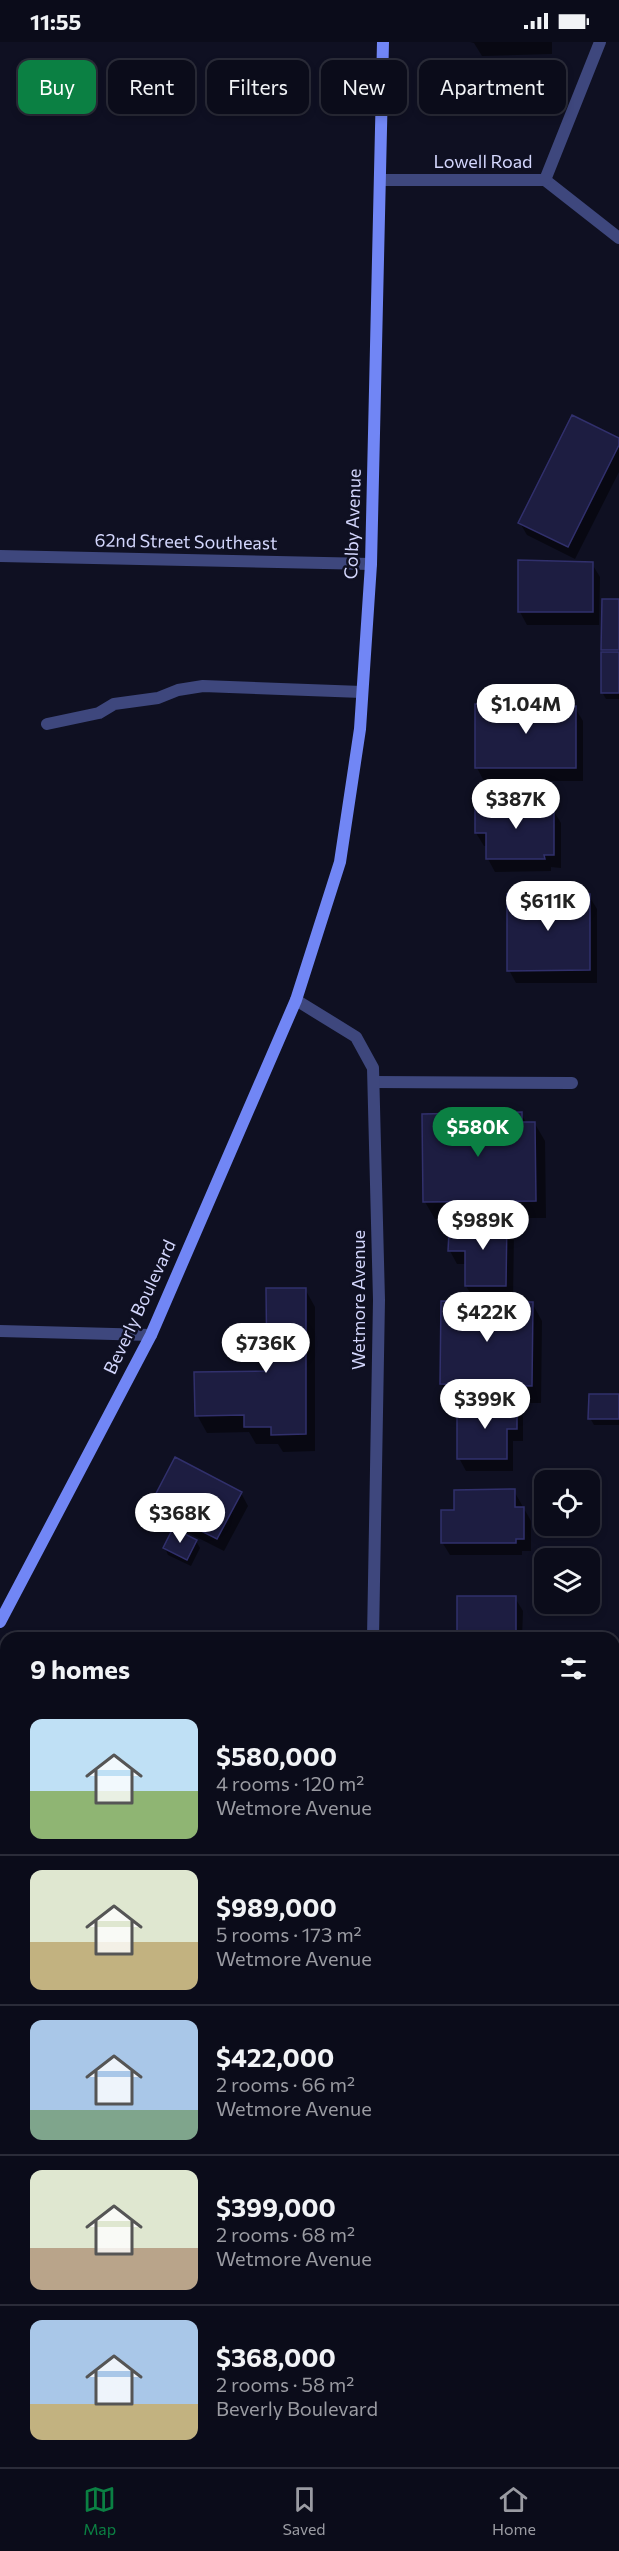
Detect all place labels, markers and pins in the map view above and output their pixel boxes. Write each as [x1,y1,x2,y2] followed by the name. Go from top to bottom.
[477,684,575,735] pin: $1.04M
[474,779,558,830] pin: $387K
[506,881,590,932] pin: $611K
[436,1107,520,1158] pin: $580K
[441,1200,525,1251] pin: $989K
[445,1292,529,1343] pin: $422K
[224,1323,308,1374] pin: $736K
[443,1379,527,1430] pin: $399K
[138,1493,222,1544] pin: $368K

